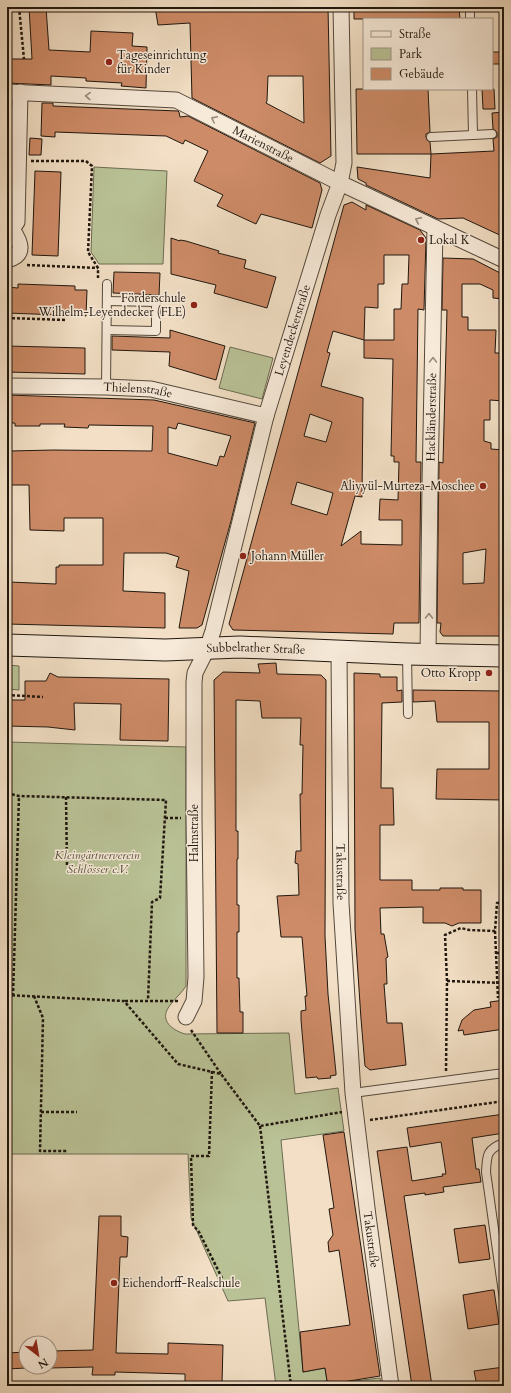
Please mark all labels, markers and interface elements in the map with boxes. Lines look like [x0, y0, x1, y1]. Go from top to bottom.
legend [363, 18, 493, 90]
text: Straße [399, 26, 431, 42]
text: Park [399, 46, 423, 62]
place label: Tageseinrichtung für Kinder [117, 47, 207, 77]
marker: Tageseinrichtung für Kinder [104, 57, 114, 67]
text: Gebäude [399, 66, 444, 82]
one-way arrow [85, 91, 91, 100]
one-way arrow [210, 116, 218, 124]
street label: Marienstraße [230, 122, 297, 166]
one-way arrow [415, 217, 422, 225]
place label: Lokal K [429, 232, 470, 248]
marker: Lokal K [416, 235, 426, 245]
street label: Leyendeckerstraße [271, 283, 314, 378]
place label: Förderschule Wilhelm-Leyendecker (FLE) [38, 290, 186, 320]
marker: Förderschule Wilhelm-Leyendecker (FLE) [189, 300, 199, 310]
one-way arrow [428, 357, 437, 363]
street label: Hackländerstraße [422, 373, 440, 461]
street label: Thielenstraße [103, 379, 174, 402]
place label: Aliyyül-Murteza-Moschee [340, 478, 475, 494]
marker: Aliyyül-Murteza-Moschee [478, 481, 488, 491]
place label: Johann Müller [249, 548, 325, 564]
marker: Johann Müller [238, 551, 248, 561]
one-way arrow [425, 613, 433, 619]
street label: Subbelrather Straße [206, 639, 306, 658]
place label: Otto Kropp [421, 665, 481, 681]
marker: Otto Kropp [484, 668, 494, 678]
street label: Halmstraße [186, 804, 202, 862]
street label: Takustraße [333, 843, 349, 901]
park label: Kleingärtnerverein Schlösser e.V. [54, 847, 140, 877]
street label: Takustraße [359, 1210, 383, 1269]
place label: Eichendorff-Realschule [122, 1275, 240, 1291]
marker: Eichendorff-Realschule [109, 1278, 119, 1288]
north arrow [18, 1335, 58, 1375]
text: N [35, 1354, 51, 1372]

